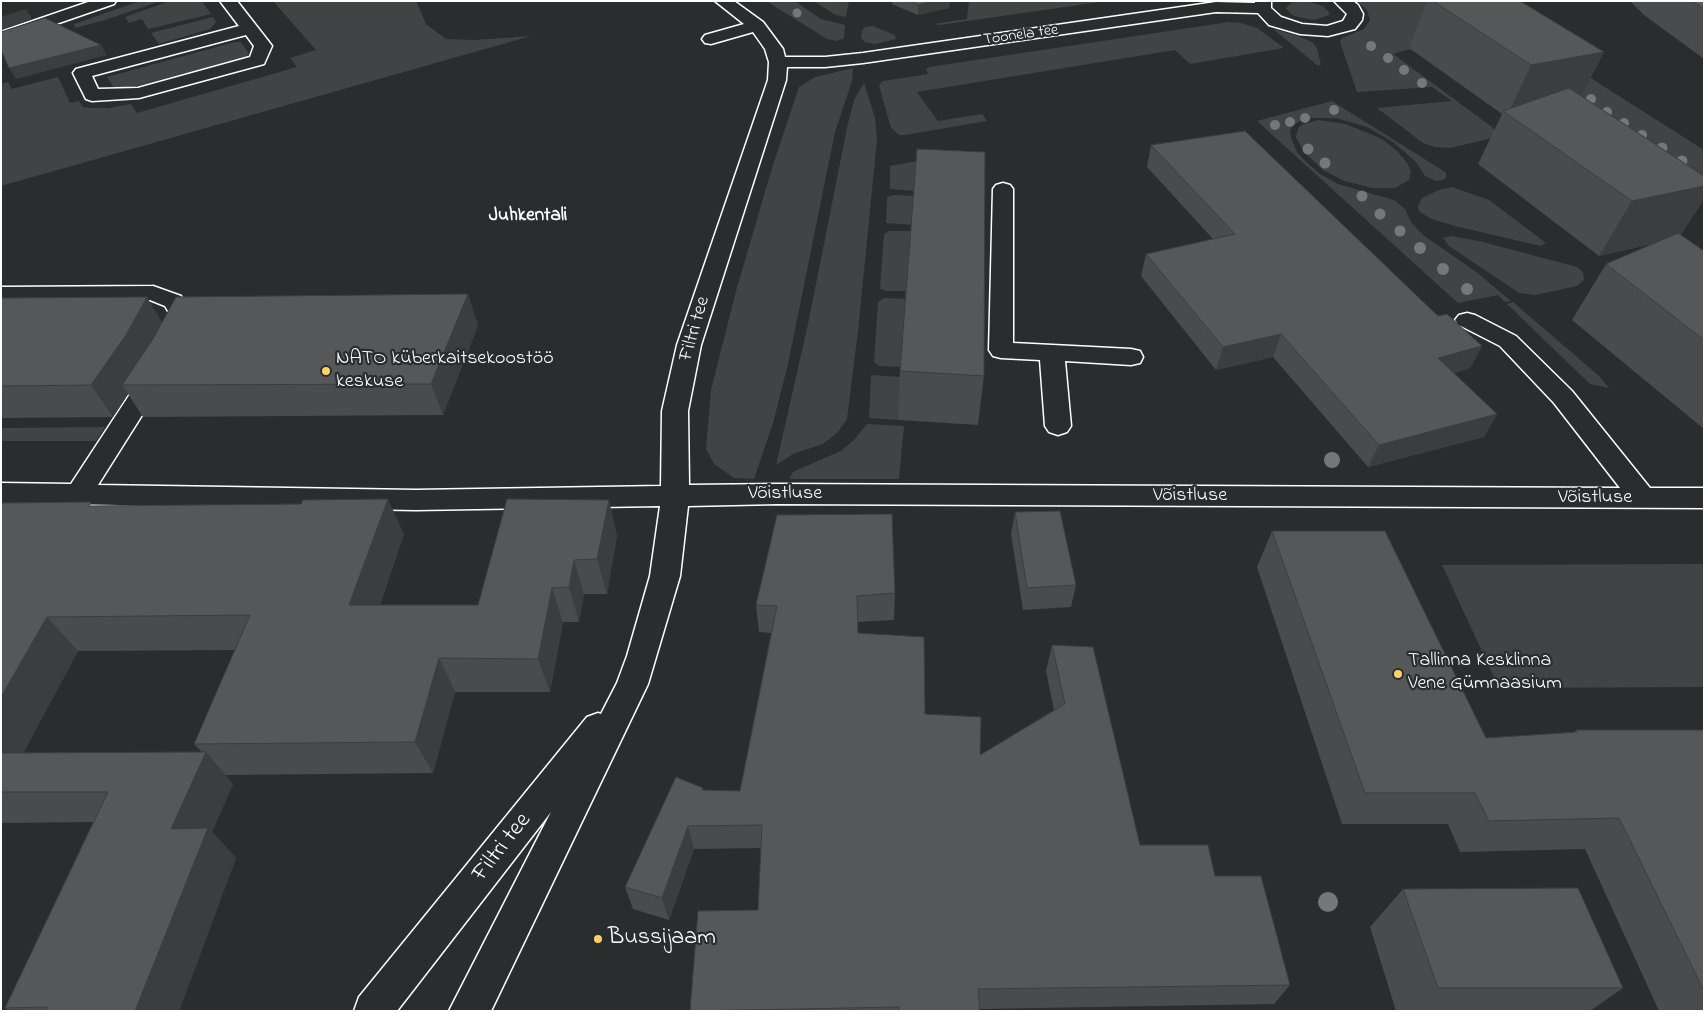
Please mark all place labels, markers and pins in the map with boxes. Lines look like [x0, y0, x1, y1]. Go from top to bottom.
place label: NATO küberkaitsekoostöö keskuse [336, 348, 554, 395]
marker: NATO küberkaitsekoostöö keskuse [320, 365, 332, 377]
place label: Tallinna Kesklinna Vene Gümnaasium [1408, 650, 1562, 697]
marker: Tallinna Kesklinna Vene Gümnaasium [1392, 668, 1404, 680]
place label: Bussijaam [608, 925, 716, 953]
marker: Bussijaam [592, 933, 604, 945]

